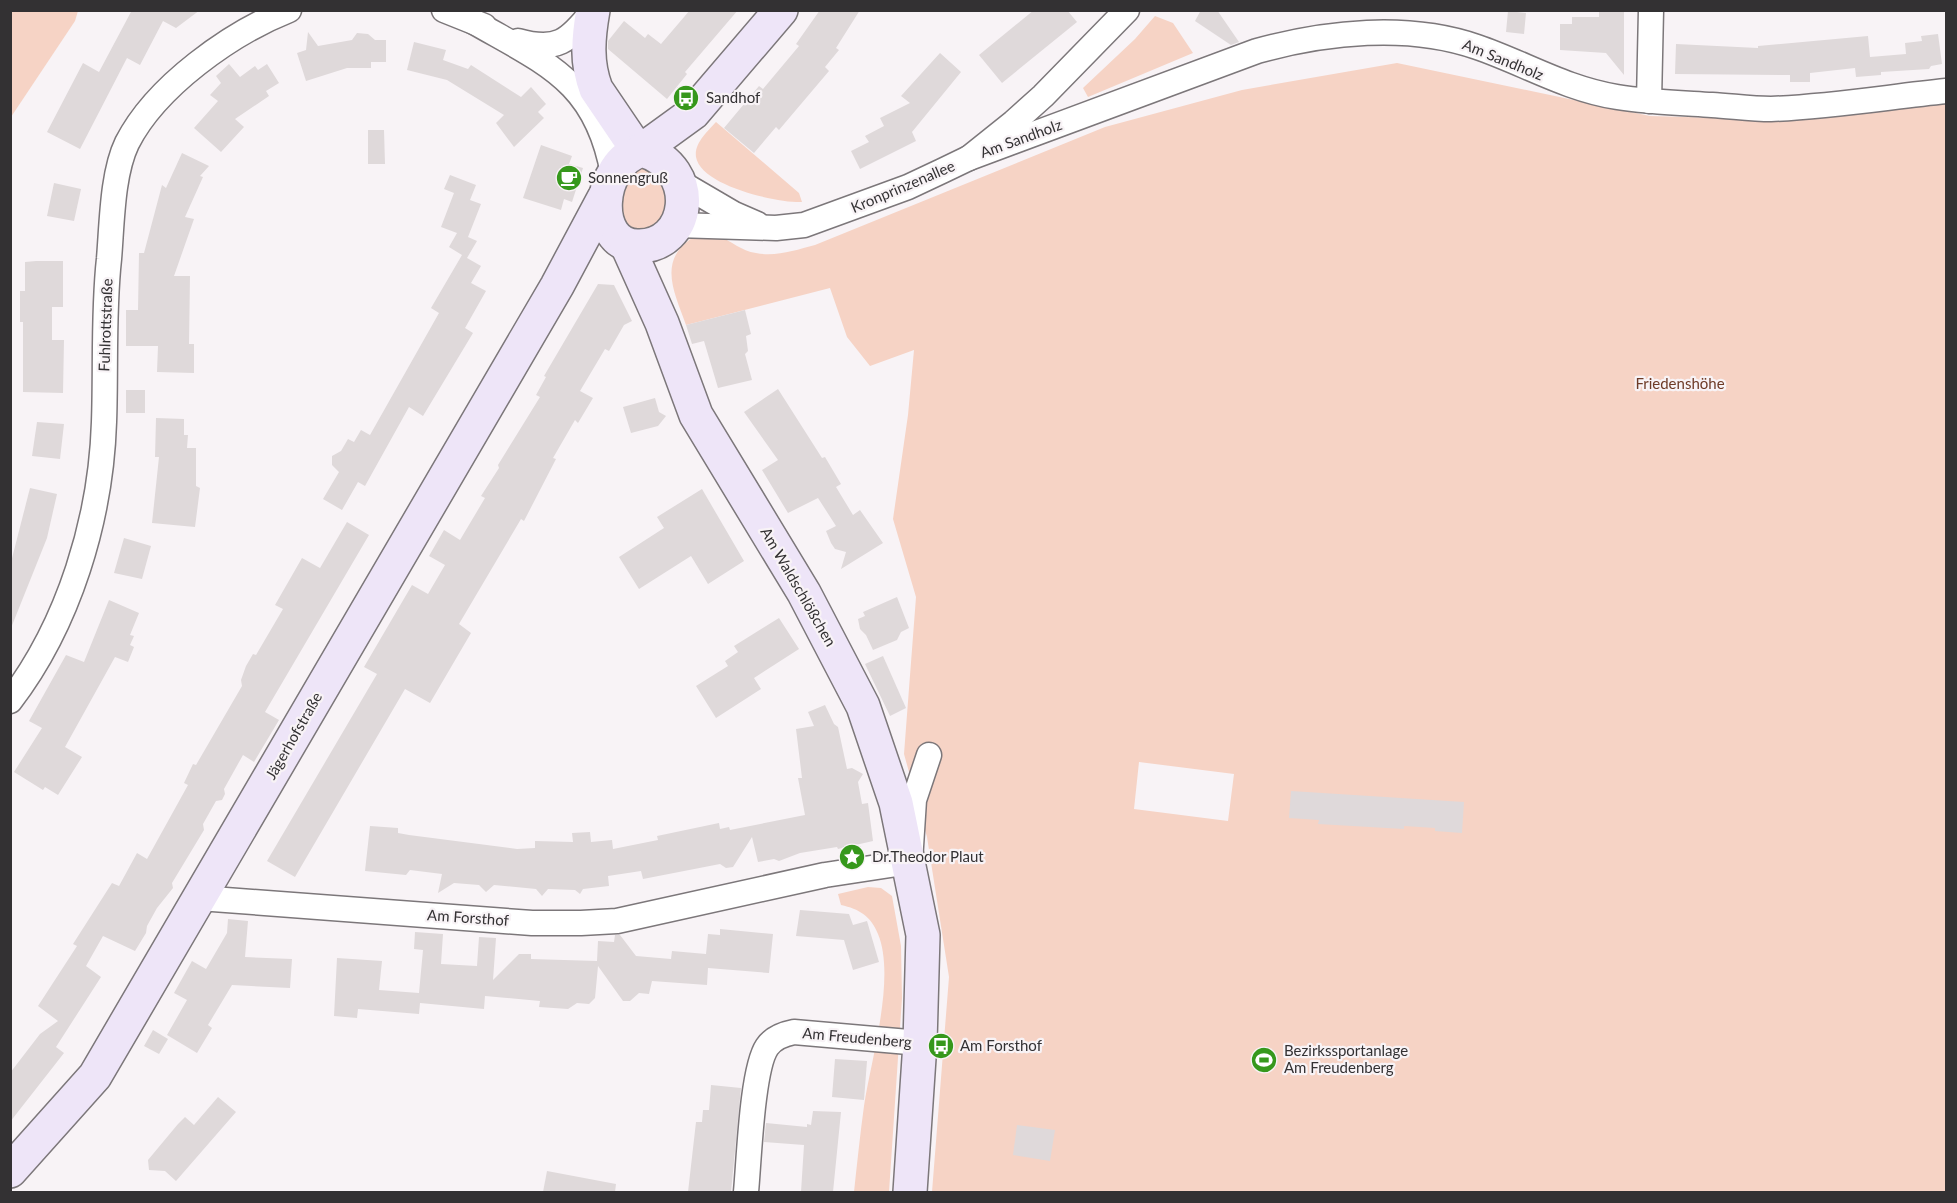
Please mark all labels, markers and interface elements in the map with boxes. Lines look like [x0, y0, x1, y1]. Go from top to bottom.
street label: Am Sandholz [1460, 35, 1547, 84]
bus stop icon: Sandhof [671, 83, 701, 113]
place label: Sandhof [706, 88, 761, 106]
street label: Am Sandholz [977, 115, 1064, 161]
street label: Kronprinzenallee [848, 156, 957, 216]
cafe icon: Sonnengruß [554, 163, 584, 193]
place label: Sonnengruß [588, 168, 668, 186]
street label: Fuhlrottstraße [94, 278, 116, 372]
park label: Friedenshöhe [1635, 374, 1725, 392]
street label: Am Waldschlößchen [757, 524, 840, 649]
street label: Jägerhofstraße [261, 689, 325, 782]
place icon: Dr.Theodor Plaut [837, 842, 867, 872]
place label: Dr.Theodor Plaut [872, 847, 984, 865]
street label: Am Forsthof [427, 905, 510, 929]
street label: Am Freudenberg [802, 1023, 913, 1051]
bus stop icon: Am Forsthof [926, 1031, 956, 1061]
place label: Am Forsthof [960, 1036, 1043, 1054]
place label: Bezirkssportanlage Am Freudenberg [1284, 1041, 1408, 1076]
sports icon: Bezirkssportanlage Am Freudenberg [1249, 1045, 1279, 1075]

